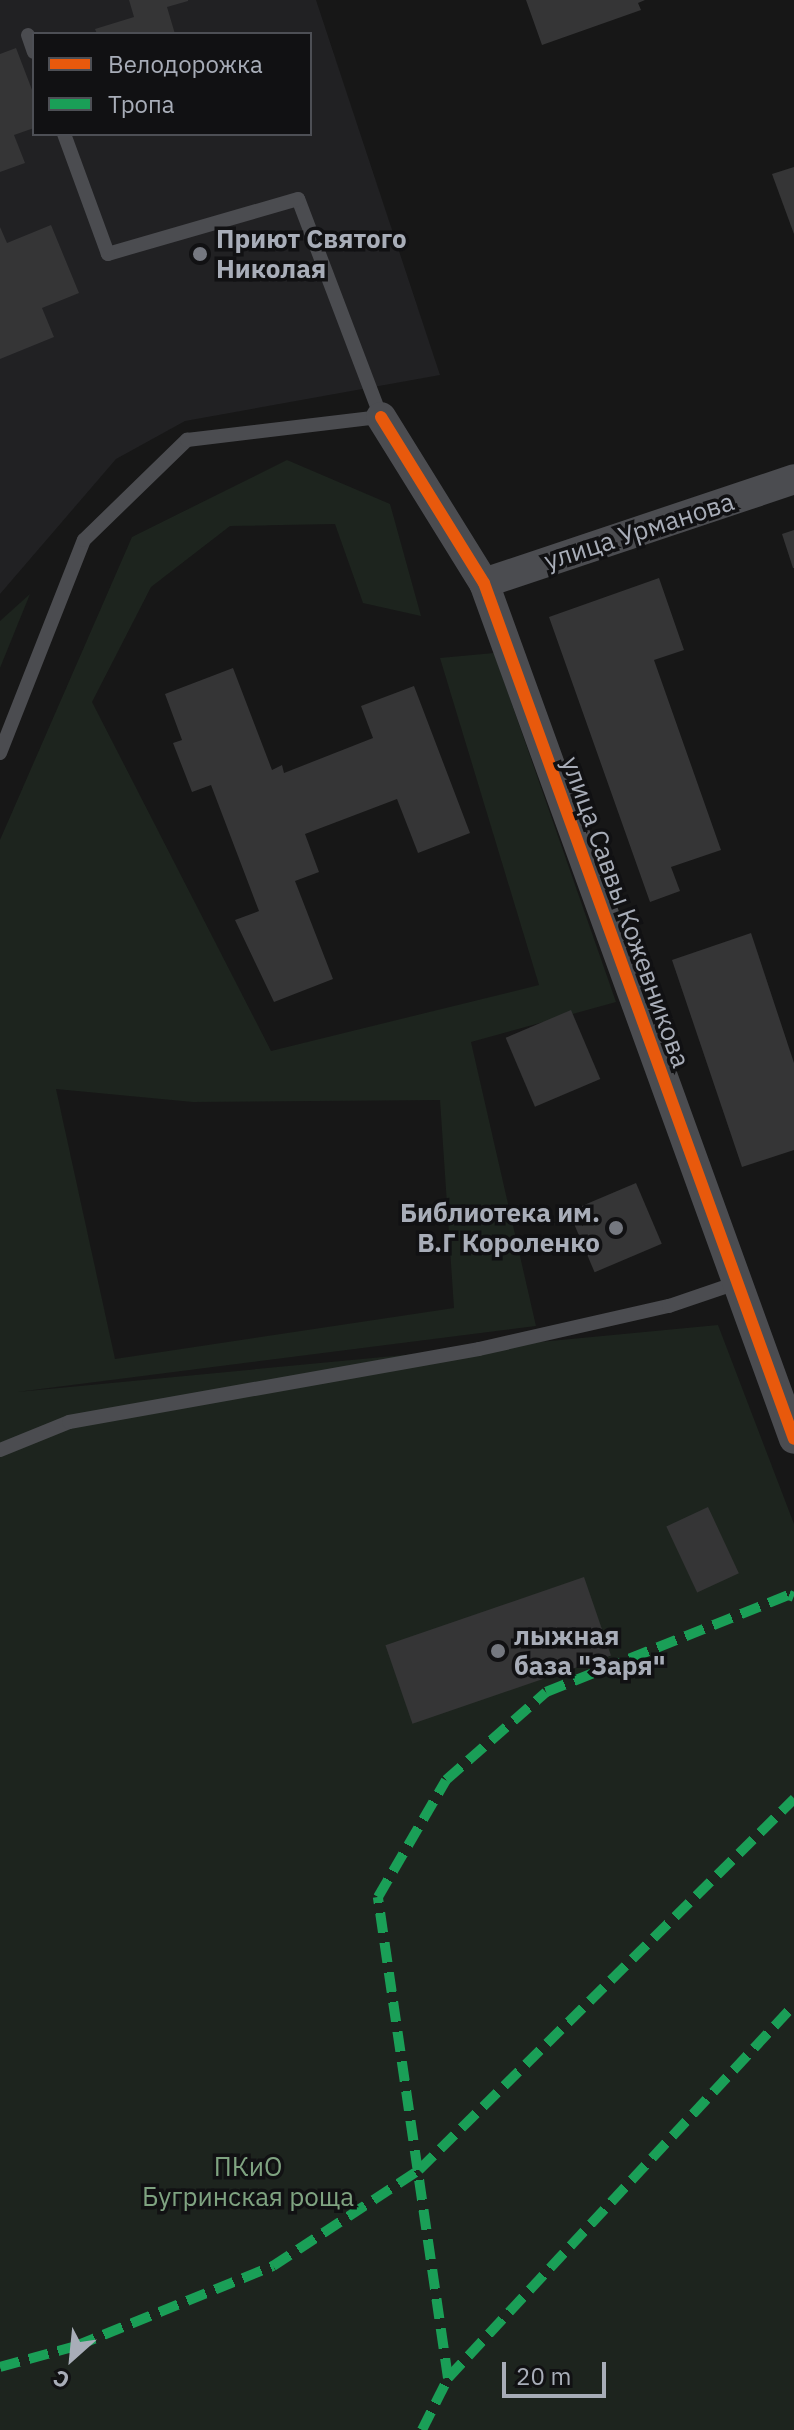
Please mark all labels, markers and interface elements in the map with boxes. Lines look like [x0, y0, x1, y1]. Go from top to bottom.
legend [32, 32, 312, 136]
text: Велодорожка [108, 48, 263, 80]
text: Тропа [108, 88, 175, 120]
place label: Приют Святого Николая [216, 223, 407, 284]
marker: Приют Святого Николая [191, 245, 209, 263]
street label: улица Урманова [540, 486, 738, 576]
street label: улица Саввы Кожевникова [555, 752, 697, 1072]
place label: Библиотека им. В.Г Короленко [400, 1197, 600, 1258]
marker: Библиотека им. В.Г Короленко [607, 1219, 625, 1237]
place label: лыжная база "Заря" [514, 1620, 666, 1682]
marker: лыжная база "Заря" [489, 1642, 507, 1660]
park label: ПКиО Бугринская роща [142, 2151, 354, 2212]
north arrow [32, 2318, 112, 2398]
scale bar [506, 2346, 610, 2396]
text: 20 m [516, 2360, 571, 2392]
text: С [48, 2364, 74, 2396]

